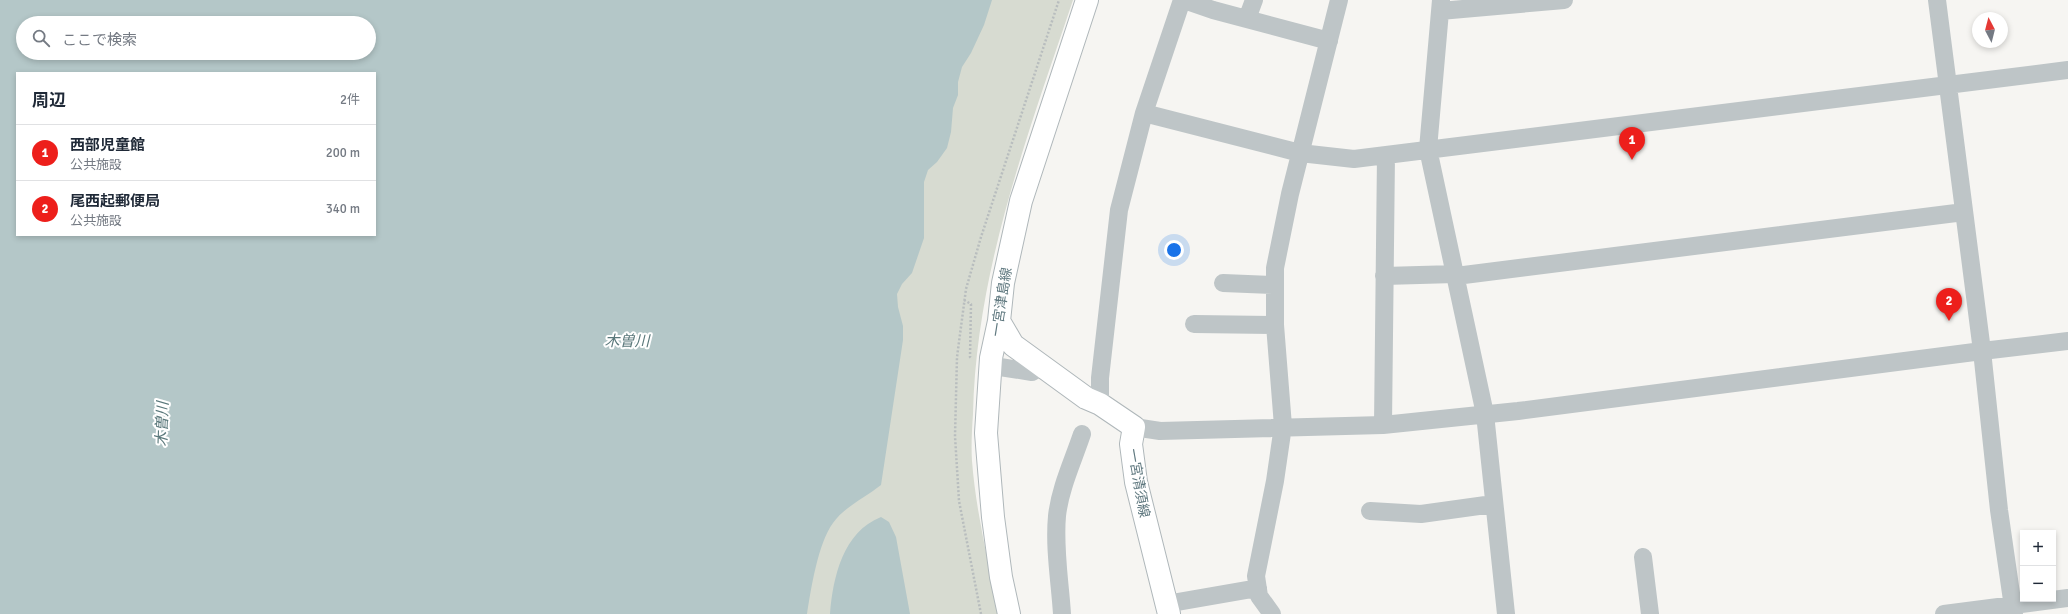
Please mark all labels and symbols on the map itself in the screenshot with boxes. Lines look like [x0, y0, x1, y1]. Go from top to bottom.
north arrow [1972, 12, 2008, 48]
pin: 1 [1619, 127, 1645, 160]
your location [1164, 240, 1184, 260]
street label: 一宮津島線 [988, 266, 1015, 338]
pin: 2 [1936, 288, 1962, 321]
water label: 木曽川 [604, 332, 651, 350]
water label: 木曽川 [152, 399, 172, 447]
street label: 一宮清須線 [1124, 447, 1153, 519]

